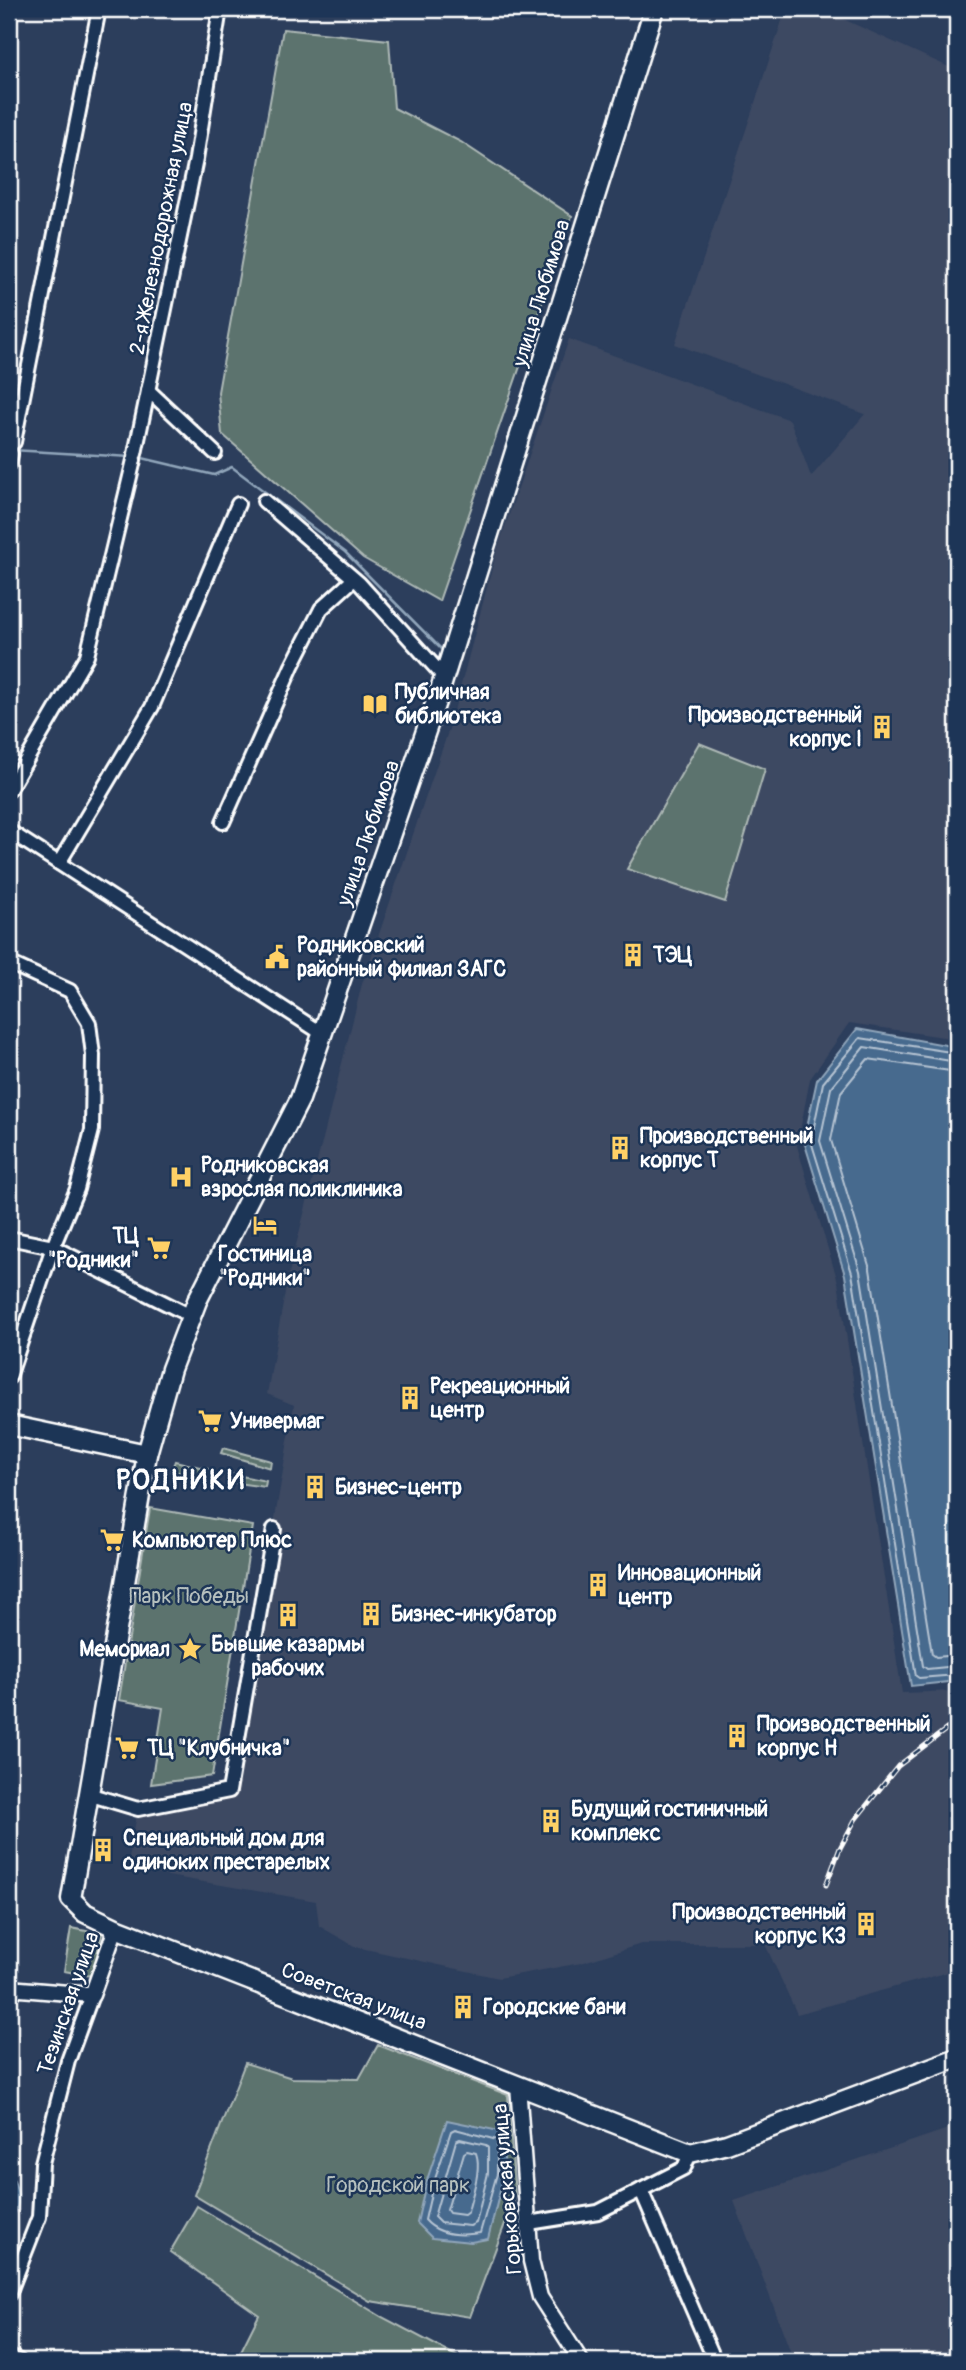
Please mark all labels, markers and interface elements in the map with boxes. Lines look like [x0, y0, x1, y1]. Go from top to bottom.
street label: 2-я Железнодорожная улица [124, 99, 199, 357]
street label: улица Любимова [506, 216, 577, 371]
place label: Публичная библиотека [395, 679, 502, 730]
library icon: Публичная библиотека [361, 690, 389, 718]
place label: Производственный корпус I [689, 702, 862, 753]
building icon: Производственный корпус I [868, 713, 896, 741]
street label: улица Любимова [331, 757, 406, 911]
place label: Родниковский районный филиал ЗАГС [297, 932, 506, 983]
building icon: ТЭЦ [619, 941, 647, 969]
place label: ТЭЦ [652, 942, 692, 969]
public building icon: Родниковский районный филиал ЗАГС [263, 943, 291, 971]
place label: Производственный корпус T [640, 1123, 813, 1174]
building icon: Производственный корпус T [606, 1134, 634, 1162]
place label: Родниковская взрослая поликлиника [201, 1152, 403, 1203]
hospital icon: Родниковская взрослая поликлиника [167, 1163, 195, 1191]
hotel icon: Гостиница "Родники" [251, 1211, 279, 1239]
place label: ТЦ "Родники" [48, 1223, 139, 1274]
supermarket icon: ТЦ "Родники" [145, 1234, 173, 1262]
place label: Гостиница "Родники" [218, 1241, 312, 1292]
place label: Рекреационный центр [430, 1373, 570, 1424]
building icon: Рекреационный центр [396, 1384, 424, 1412]
supermarket icon: Универмаг [196, 1407, 224, 1435]
place label: Универмаг [230, 1408, 325, 1435]
district label: РОДНИКИ [116, 1463, 246, 1498]
building icon: Бизнес-центр [301, 1473, 329, 1501]
place label: Бизнес-центр [335, 1474, 462, 1501]
supermarket icon: Компьютер Плюс [98, 1526, 126, 1554]
place label: Компьютер Плюс [132, 1527, 292, 1554]
place label: Инновационный центр [618, 1560, 761, 1611]
building icon: Инновационный центр [584, 1571, 612, 1599]
park label: Парк Победы [129, 1583, 249, 1610]
building icon: Бизнес-инкубатор [357, 1600, 385, 1628]
building icon: Бывшие казармы рабочих [274, 1601, 302, 1629]
place label: Бизнес-инкубатор [391, 1601, 557, 1628]
place label: Бывшие казармы рабочих [211, 1631, 365, 1682]
place icon: Мемориал [176, 1635, 204, 1663]
place label: Мемориал [79, 1636, 170, 1663]
place label: Производственный корпус H [757, 1711, 930, 1762]
building icon: Производственный корпус H [723, 1722, 751, 1750]
supermarket icon: ТЦ "Клубничка" [113, 1734, 141, 1762]
place label: ТЦ "Клубничка" [146, 1735, 290, 1762]
place label: Будущий гостиничный комплекс [571, 1796, 768, 1847]
building icon: Будущий гостиничный комплекс [537, 1807, 565, 1835]
place label: Специальный дом для одиноких престарелых [122, 1825, 330, 1876]
building icon: Специальный дом для одиноких престарелых [89, 1836, 117, 1864]
place label: Производственный корпус K3 [673, 1899, 846, 1950]
building icon: Производственный корпус K3 [852, 1910, 880, 1938]
street label: Тезинская улица [31, 1928, 106, 2078]
street label: Советская улица [277, 1956, 430, 2037]
building icon: Городские бани [449, 1993, 477, 2021]
place label: Городские бани [483, 1994, 626, 2021]
street label: Горьковская улица [487, 2102, 528, 2275]
park label: Городской парк [326, 2172, 470, 2199]

